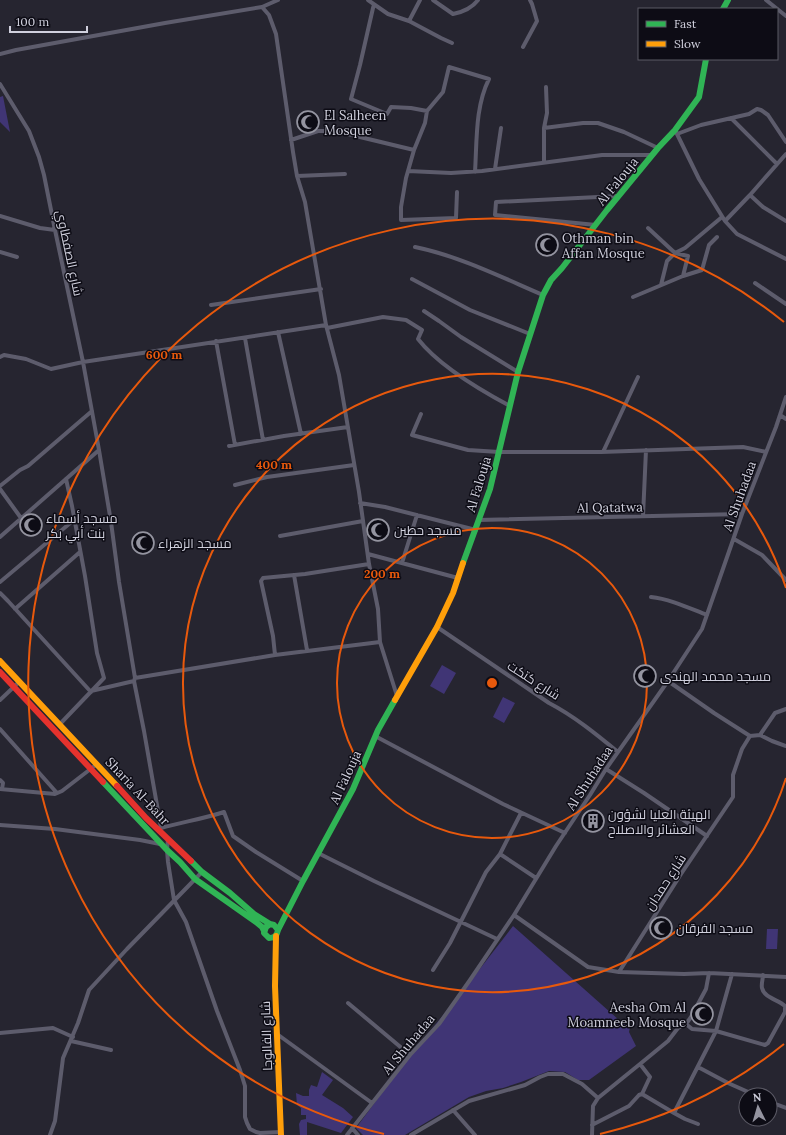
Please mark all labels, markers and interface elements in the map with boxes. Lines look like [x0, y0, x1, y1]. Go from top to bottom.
scale bar [10, 8, 87, 34]
legend [638, 8, 778, 60]
text: 100 m [16, 14, 49, 29]
text: Fast [674, 16, 697, 31]
text: Slow [674, 36, 701, 51]
place label: El Salheen Mosque [324, 107, 386, 139]
mosque icon: El Salheen Mosque [295, 109, 321, 135]
street label: Al Falouja [592, 153, 642, 210]
street label: شارع الصفطاوي [50, 209, 87, 298]
place label: Othman bin Affan Mosque [561, 230, 645, 262]
mosque icon: Othman bin Affan Mosque [534, 232, 560, 258]
text: 600 m [146, 347, 182, 362]
street label: Al Falouja [462, 454, 495, 515]
text: 400 m [256, 457, 292, 472]
street label: Al Shuhadaa [719, 458, 760, 535]
street label: Al Qatatwa [576, 498, 643, 517]
place label: مسجد أسماء بنت أبي بكر [45, 510, 118, 544]
mosque icon: مسجد أسماء بنت أبي بكر [18, 512, 44, 538]
mosque icon: مسجد حطين [365, 517, 391, 543]
place label: مسجد حطين [394, 522, 462, 539]
mosque icon: مسجد الزهراء [130, 530, 156, 556]
place label: مسجد الزهراء [158, 535, 232, 552]
text: 200 m [364, 566, 400, 581]
street label: شارع كتكت [504, 657, 563, 704]
mosque icon: مسجد محمد الهندى [632, 663, 658, 689]
place label: مسجد محمد الهندى [660, 668, 771, 685]
centre of rings [485, 676, 499, 690]
street label: Al Shuhadaa [562, 742, 617, 815]
street label: Al Falouja [325, 747, 365, 808]
street label: Sharia Al-Bahr [102, 754, 174, 829]
place label: الهيئة العليا لشؤون العشائر والاصلاح [608, 806, 711, 838]
building icon: الهيئة العليا لشؤون العشائر والاصلاح [580, 808, 606, 834]
street label: شارع حمدان [641, 851, 690, 914]
mosque icon: مسجد الفرقان [648, 915, 674, 941]
place label: مسجد الفرقان [676, 920, 753, 937]
place label: Aesha Om Al Moamneeb Mosque [568, 999, 686, 1031]
street label: شارع الفالوجا [257, 1001, 276, 1071]
mosque icon: Aesha Om Al Moamneeb Mosque [689, 1001, 715, 1027]
street label: Al Shuhadaa [378, 1010, 439, 1079]
north arrow [738, 1087, 778, 1127]
text: N [752, 1090, 762, 1104]

